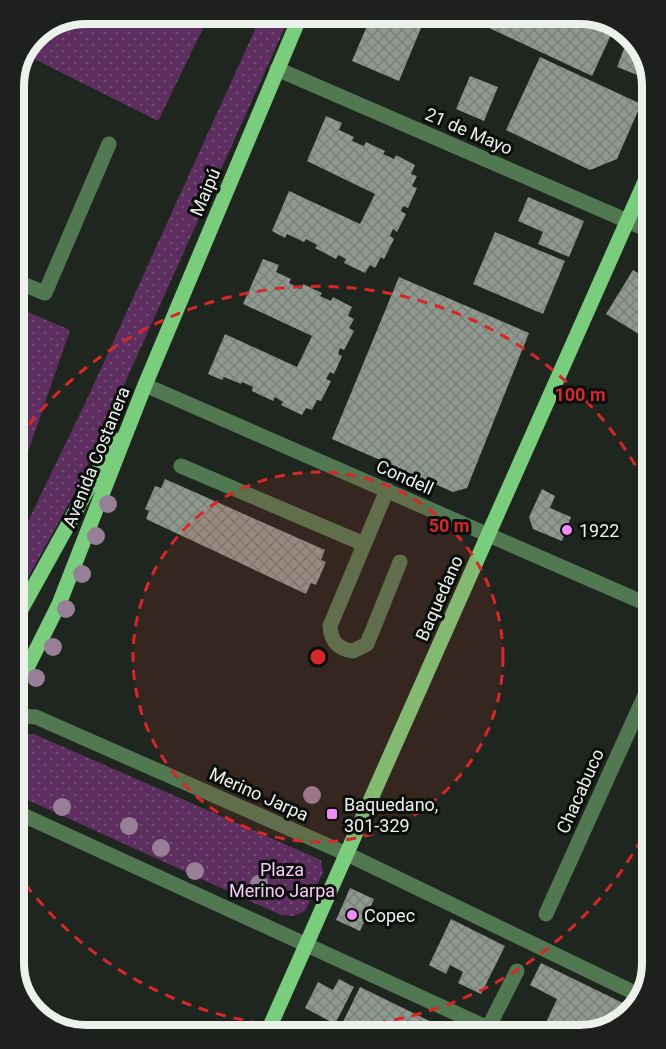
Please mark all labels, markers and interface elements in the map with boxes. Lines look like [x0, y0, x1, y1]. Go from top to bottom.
street label: 21 de Mayo [422, 103, 516, 159]
street label: Maipú [186, 165, 224, 219]
street label: Avenida Costanera [58, 383, 134, 531]
text: 100 m [554, 384, 606, 405]
street label: Condell [373, 455, 437, 499]
text: 50 m [429, 515, 469, 536]
place label: 1922 [579, 520, 619, 541]
marker: 1922 [560, 523, 574, 537]
street label: Baquedano [411, 552, 467, 644]
centre of rings [308, 647, 328, 667]
street label: Chacabuco [552, 745, 608, 837]
street label: Merino Jarpa [206, 763, 312, 825]
place label: Baquedano, 301-329 [344, 794, 438, 836]
marker: Baquedano, 301-329 [325, 807, 339, 821]
park label: Plaza Merino Jarpa [229, 859, 335, 901]
place label: Copec [364, 905, 415, 926]
marker: Copec [345, 908, 359, 922]

